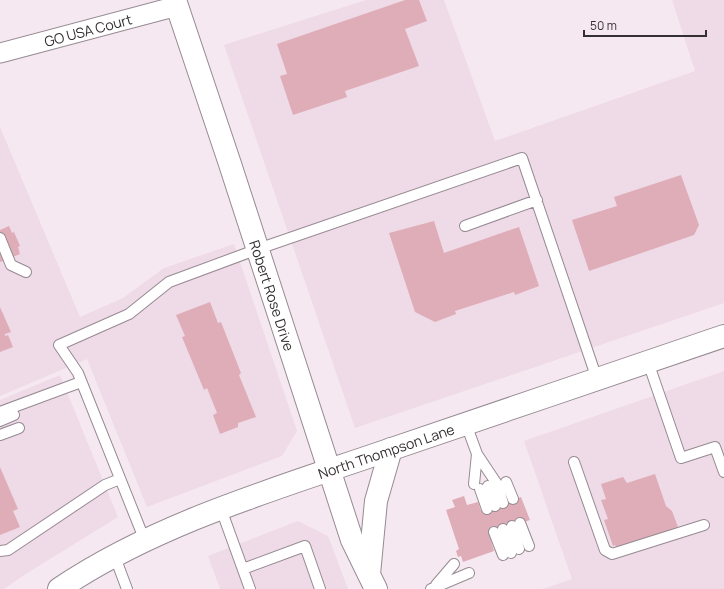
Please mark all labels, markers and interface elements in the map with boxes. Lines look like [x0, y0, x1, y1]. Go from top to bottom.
street label: GO USA Court [42, 9, 134, 50]
scale bar [584, 12, 706, 38]
text: 50 m [590, 17, 617, 34]
street label: Robert Rose Drive [246, 238, 299, 353]
street label: North Thompson Lane [315, 419, 457, 483]

